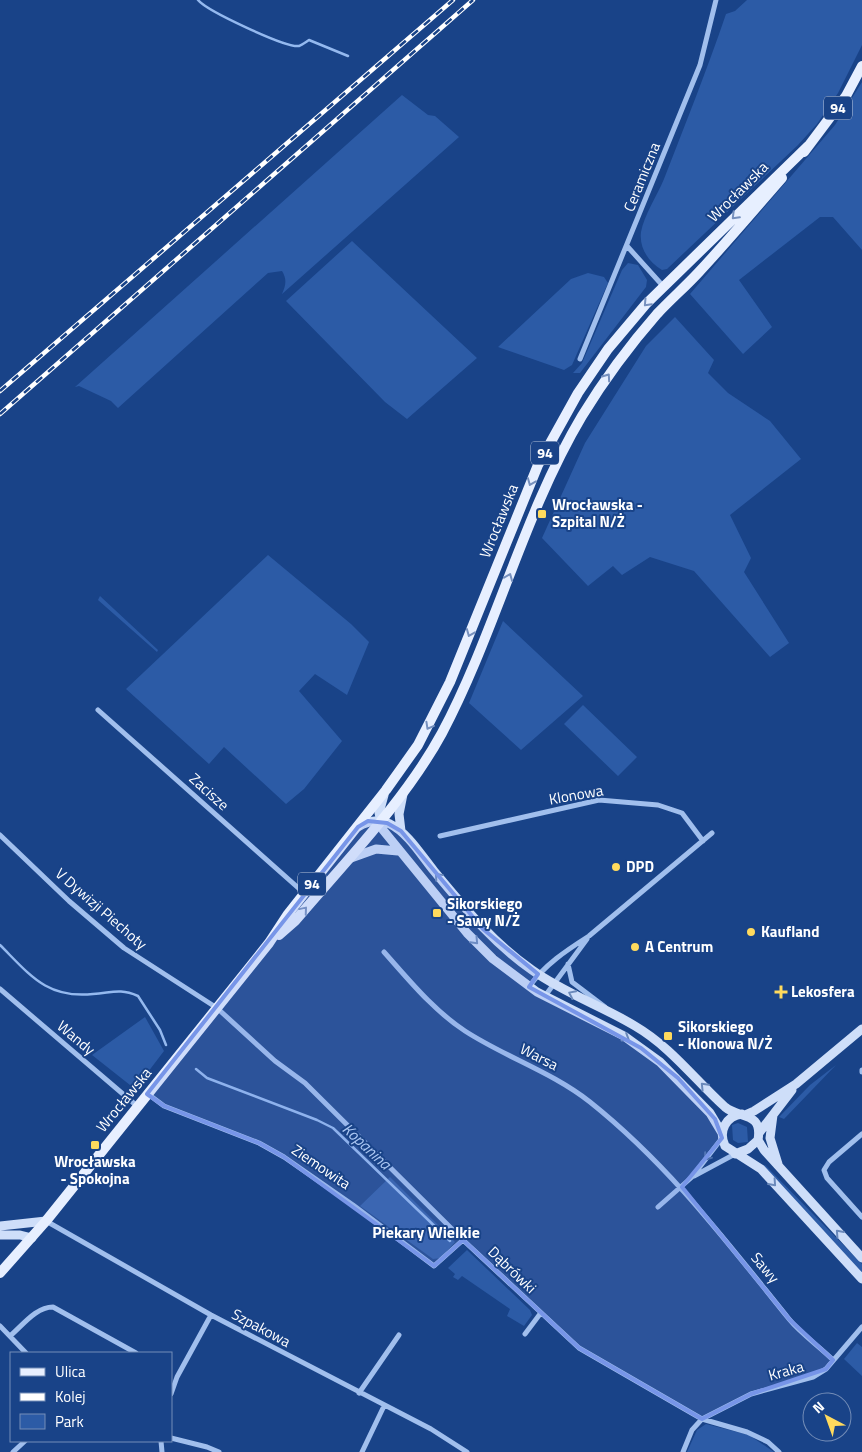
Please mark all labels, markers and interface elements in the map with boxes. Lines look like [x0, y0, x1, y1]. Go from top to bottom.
road number: 94 [824, 96, 852, 120]
street label: Ceramiczna [617, 138, 666, 215]
street label: Wrocławska [702, 156, 774, 227]
one-way arrow [731, 210, 740, 219]
one-way arrow [644, 297, 653, 306]
one-way arrow [601, 374, 610, 383]
road number: 94 [531, 442, 559, 464]
one-way arrow [527, 478, 537, 486]
street label: Wrocławska [473, 480, 524, 561]
place label: Wrocławska - Szpital N/Ż [552, 493, 643, 533]
marker: Wrocławska - Szpital N/Ż [536, 508, 548, 520]
one-way arrow [502, 573, 513, 582]
one-way arrow [466, 628, 476, 637]
one-way arrow [425, 721, 435, 730]
street label: Zacisze [184, 767, 234, 816]
street label: Klonowa [547, 778, 605, 811]
place label: DPD [626, 855, 654, 878]
marker: DPD [610, 861, 622, 873]
street label: V Dywizji Piechoty [50, 862, 152, 955]
road number: 94 [298, 872, 326, 896]
one-way arrow [436, 873, 444, 882]
place label: Sikorskiego - Sawy N/Ż [447, 892, 523, 932]
one-way arrow [298, 906, 307, 915]
marker: Sikorskiego - Sawy N/Ż [431, 907, 443, 919]
place label: Kaufland [761, 920, 819, 943]
marker: Kaufland [745, 926, 757, 938]
place label: A Centrum [645, 935, 713, 958]
one-way arrow [469, 936, 478, 945]
marker: A Centrum [629, 941, 641, 953]
place label: Lekosfera [791, 980, 855, 1003]
marker: Lekosfera [775, 986, 787, 998]
one-way arrow [568, 990, 577, 1000]
street label: Wandy [52, 1015, 101, 1061]
place label: Sikorskiego - Klonowa N/Ż [678, 1015, 773, 1055]
marker: Sikorskiego - Klonowa N/Ż [662, 1030, 674, 1042]
one-way arrow [620, 1031, 629, 1041]
street label: Warsa [516, 1037, 563, 1076]
street label: Wrocławska [90, 1062, 157, 1137]
one-way arrow [701, 1083, 710, 1092]
water label: Kopanina [337, 1117, 398, 1176]
street label: Ziemowita [287, 1138, 356, 1195]
marker: Wrocławska - Spokojna [89, 1139, 101, 1151]
place label: Wrocławska - Spokojna [54, 1150, 136, 1190]
one-way arrow [704, 1151, 712, 1160]
one-way arrow [768, 1177, 777, 1186]
district label: Piekary Wielkie [372, 1220, 480, 1244]
one-way arrow [836, 1230, 845, 1239]
street label: Dąbrówki [483, 1241, 542, 1299]
street label: Sawy [746, 1247, 785, 1288]
street label: Szpakowa [228, 1302, 295, 1353]
legend [10, 1352, 172, 1442]
street label: Kraka [765, 1354, 807, 1387]
text: Ulica [55, 1360, 86, 1383]
text: Kolej [55, 1385, 86, 1408]
north arrow [802, 1392, 852, 1442]
text: N [808, 1396, 829, 1418]
text: Park [55, 1410, 84, 1433]

